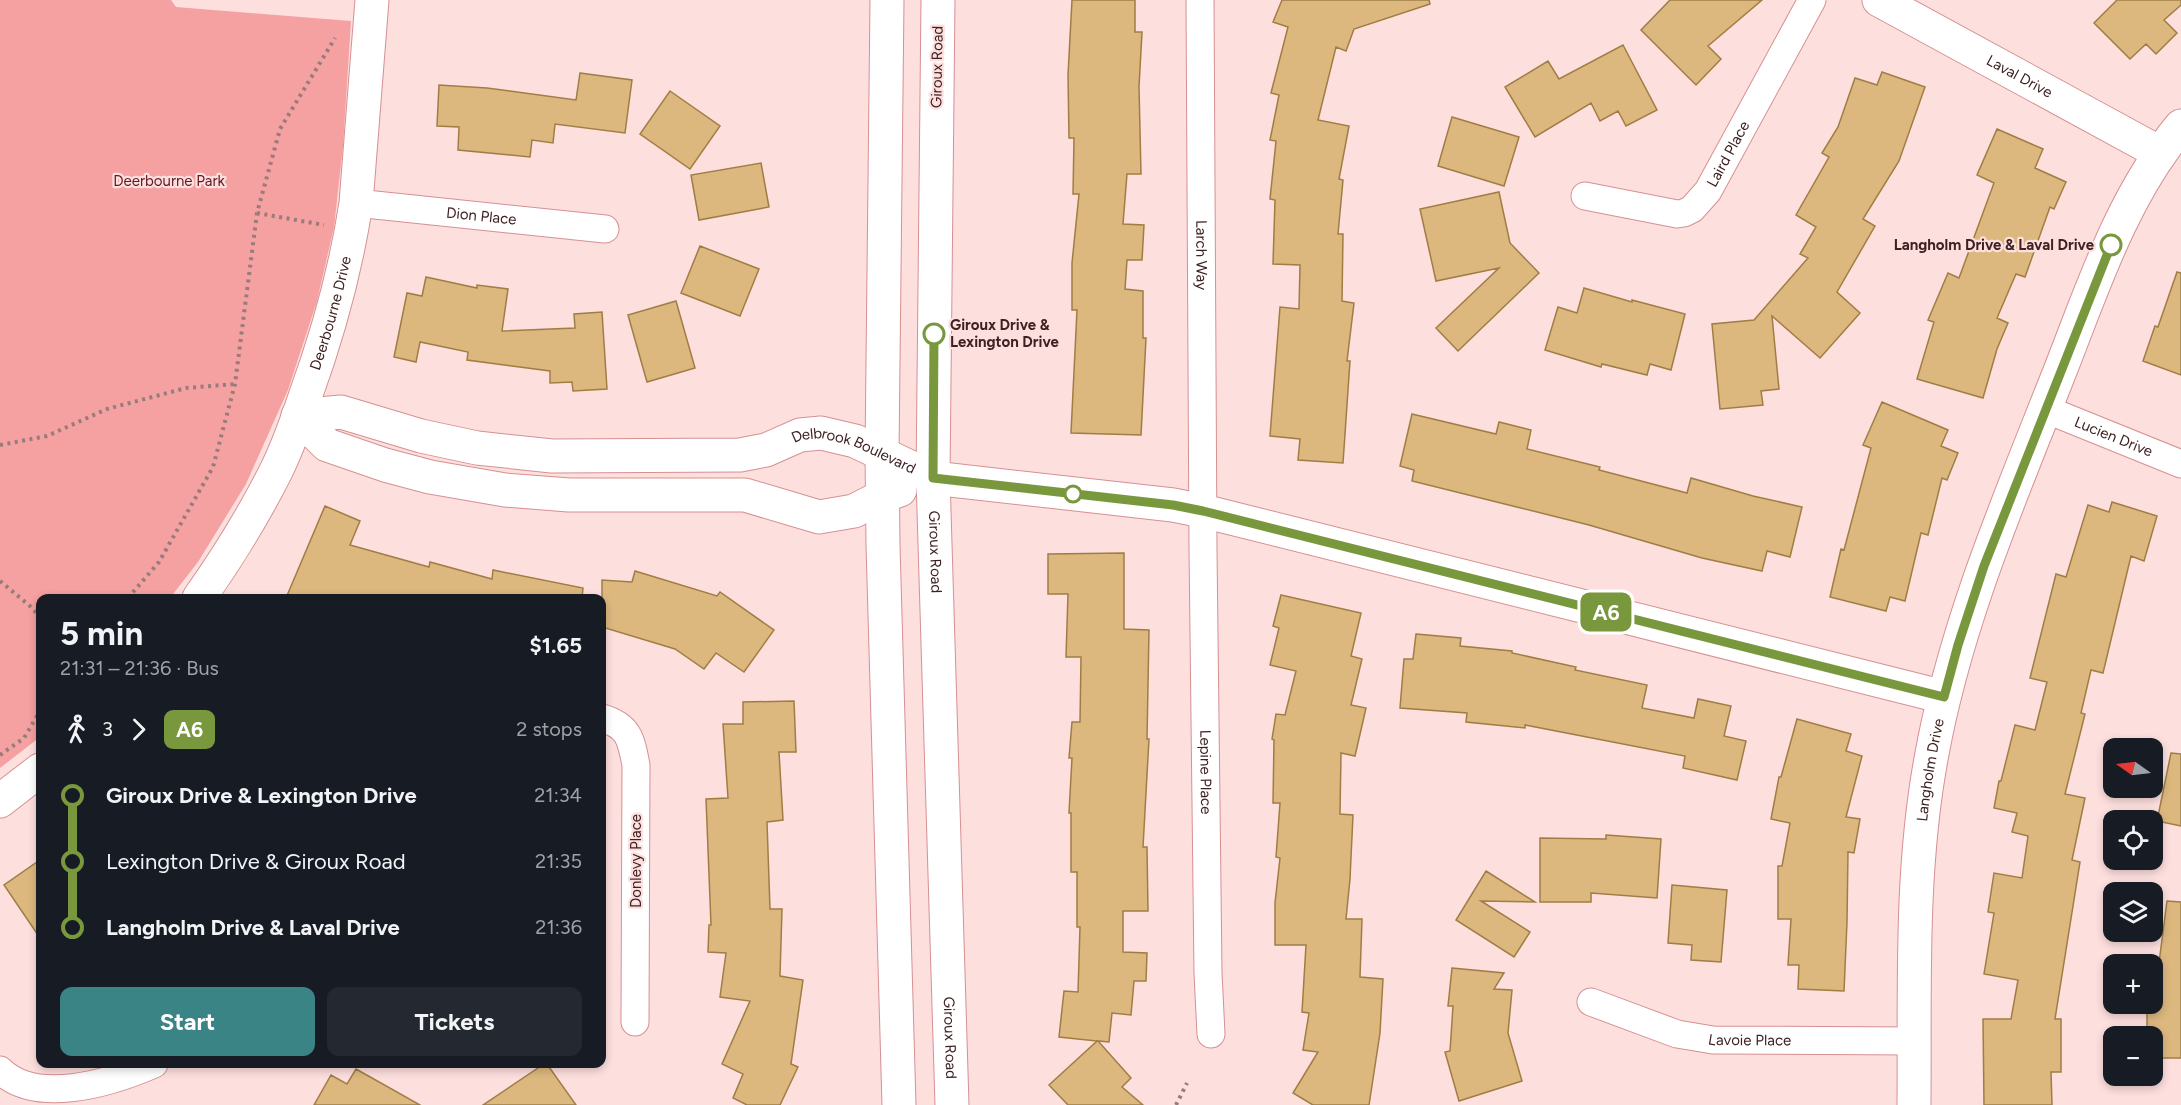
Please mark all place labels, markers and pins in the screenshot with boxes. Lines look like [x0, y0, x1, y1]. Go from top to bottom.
marker: Langholm Drive & Laval Drive [2100, 234, 2122, 256]
place label: Langholm Drive & Laval Drive [1894, 236, 2095, 254]
place label: Giroux Drive & Lexington Drive [950, 316, 1060, 351]
marker: Giroux Drive & Lexington Drive [923, 323, 945, 345]
unlabelled marker [1064, 485, 1082, 503]

